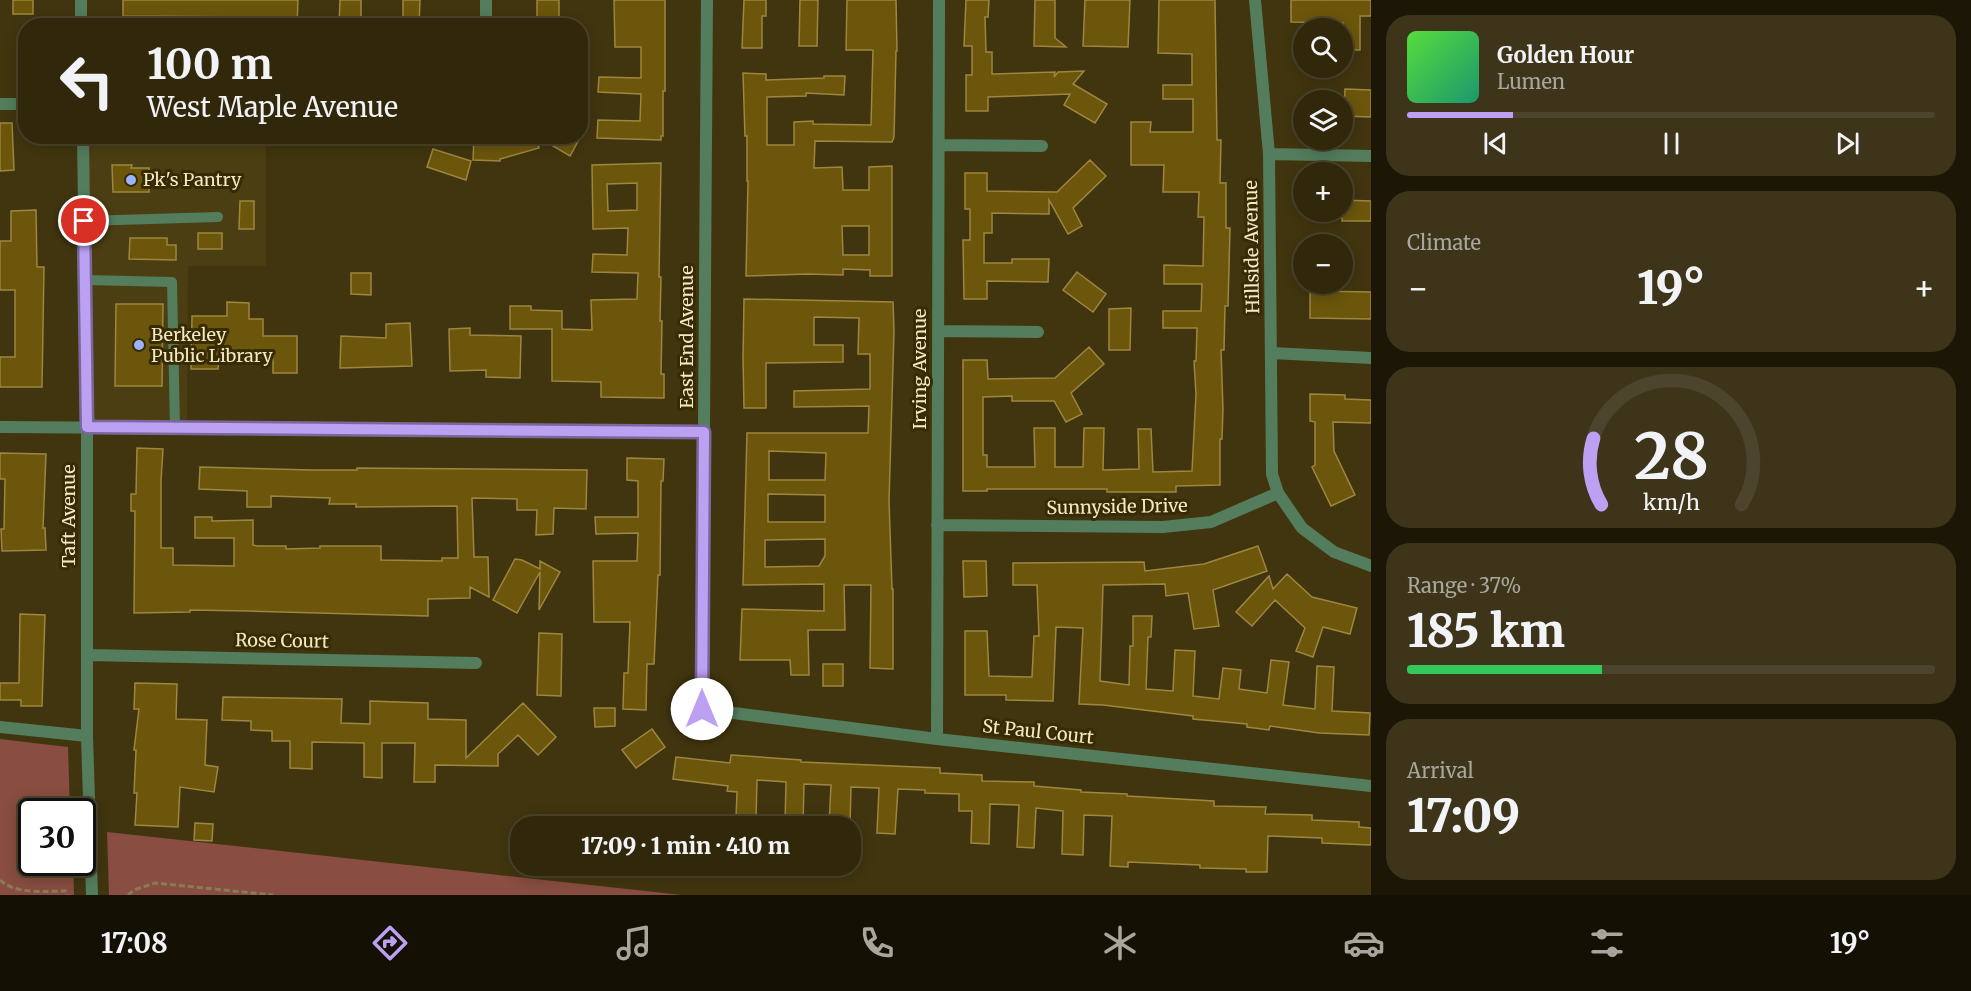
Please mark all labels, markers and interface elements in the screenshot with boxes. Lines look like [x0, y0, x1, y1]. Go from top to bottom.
map controls [1293, 18, 1353, 294]
button: search [1293, 18, 1353, 78]
text: 100 m [147, 38, 273, 90]
text: Golden Hour [1497, 41, 1634, 69]
icon: left [48, 42, 126, 120]
text: Lumen [1497, 69, 1565, 94]
text: West Maple Avenue [147, 90, 398, 124]
button: layers [1293, 90, 1353, 150]
icon: previous [1479, 127, 1512, 160]
icon: pause [1655, 127, 1688, 160]
icon: next [1831, 127, 1864, 160]
button: + [1293, 162, 1353, 222]
place label: Pk's Pantry [143, 168, 242, 191]
marker: Pk's Pantry [124, 173, 138, 187]
street label: Hillside Avenue [1239, 180, 1264, 314]
pin [58, 195, 109, 246]
icon: arrive [67, 204, 100, 237]
text: Climate [1407, 230, 1481, 255]
button: − [1293, 234, 1353, 294]
text: 19° [1637, 260, 1705, 316]
street label: East End Avenue [675, 265, 698, 409]
text: − [1407, 268, 1429, 309]
text: + [1913, 268, 1935, 309]
street label: Irving Avenue [908, 308, 931, 430]
place label: Berkeley Public Library [151, 323, 273, 367]
marker: Berkeley Public Library [132, 338, 146, 352]
text: 28 [1634, 418, 1708, 496]
street label: Taft Avenue [57, 464, 80, 568]
text: km/h [1643, 489, 1699, 516]
street label: Sunnyside Drive [1046, 494, 1188, 519]
text: Range · 37% [1407, 573, 1521, 598]
text: 185 km [1407, 603, 1565, 659]
street label: Rose Court [235, 628, 329, 653]
position arrow [670, 677, 734, 741]
street label: St Paul Court [981, 714, 1095, 749]
text: Arrival [1407, 758, 1474, 783]
text: 17:09 [1407, 788, 1520, 844]
speed limit sign: 30 [18, 798, 96, 876]
text: 17:09 · 1 min · 410 m [581, 832, 790, 860]
icon: directions [369, 922, 411, 964]
icon: music [613, 922, 655, 964]
icon: phone [856, 922, 898, 964]
icon: climate [1099, 922, 1141, 964]
icon: car [1343, 922, 1385, 964]
icon: filters [1586, 922, 1628, 964]
text: 17:08 [101, 926, 168, 960]
text: 19° [1830, 926, 1870, 960]

